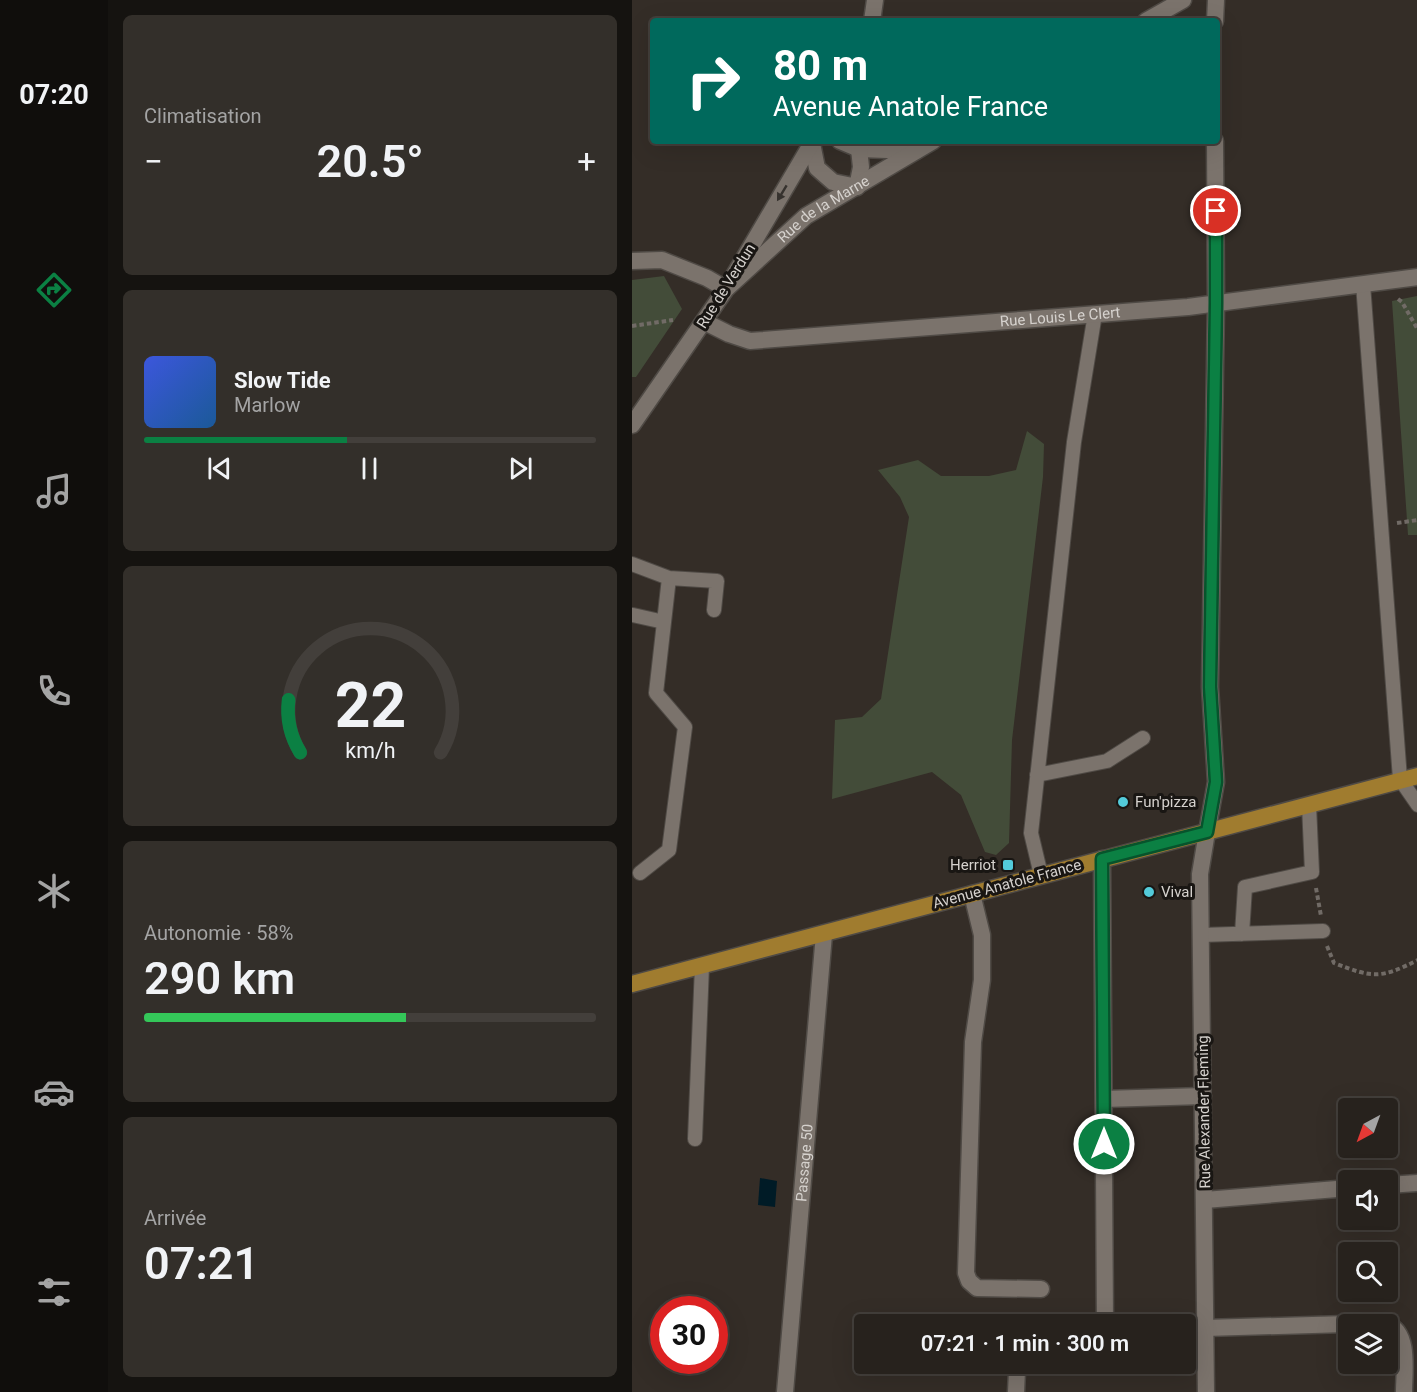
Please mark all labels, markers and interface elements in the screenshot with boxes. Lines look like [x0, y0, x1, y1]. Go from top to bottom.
text: 80 m [773, 41, 868, 90]
icon: right [674, 42, 752, 120]
text: 07:20 [19, 79, 89, 111]
text: Avenue Anatole France [773, 91, 1048, 123]
text: Climatisation [144, 104, 262, 128]
text: 20.5° [316, 135, 424, 188]
text: − [144, 142, 163, 181]
text: + [577, 142, 596, 181]
street label: Rue de la Marne [774, 172, 873, 247]
one-way arrow [777, 185, 788, 201]
pin [1190, 185, 1241, 236]
icon: arrive [1199, 194, 1232, 227]
street label: Rue de Verdun [693, 240, 759, 332]
icon: directions [33, 269, 75, 311]
street label: Rue Louis Le Clert [999, 303, 1121, 331]
text: Slow Tide [234, 368, 331, 393]
text: Marlow [234, 393, 300, 417]
icon: previous [203, 452, 236, 485]
icon: pause [353, 452, 386, 485]
icon: next [504, 452, 537, 485]
icon: music [33, 470, 75, 512]
text: 22 [334, 669, 406, 742]
icon: phone [33, 670, 75, 712]
text: km/h [345, 738, 395, 763]
place label: Fun'pizza [1135, 793, 1197, 811]
marker: Fun'pizza [1116, 795, 1130, 809]
street label: Avenue Anatole France [931, 856, 1083, 912]
place label: Herriot [950, 856, 996, 874]
marker: Herriot [1001, 858, 1015, 872]
icon: climate [33, 870, 75, 912]
place label: Vival [1161, 883, 1193, 901]
marker: Vival [1142, 885, 1156, 899]
text: Autonomie · 58% [144, 921, 293, 945]
text: 290 km [144, 952, 295, 1005]
street label: Rue Alexander Fleming [1194, 1035, 1214, 1189]
icon: car [33, 1071, 75, 1113]
north arrow [1338, 1098, 1398, 1158]
map controls [1338, 1098, 1398, 1374]
position arrow [1072, 1112, 1136, 1176]
street label: Passage 50 [792, 1123, 817, 1203]
button: sound [1338, 1170, 1398, 1230]
text: Arrivée [144, 1206, 206, 1230]
text: 07:21 [144, 1237, 259, 1290]
button: search [1338, 1242, 1398, 1302]
icon: filters [33, 1271, 75, 1313]
speed limit sign: 30 [650, 1296, 728, 1374]
button: layers [1338, 1314, 1398, 1374]
text: 07:21 · 1 min · 300 m [921, 1331, 1129, 1356]

